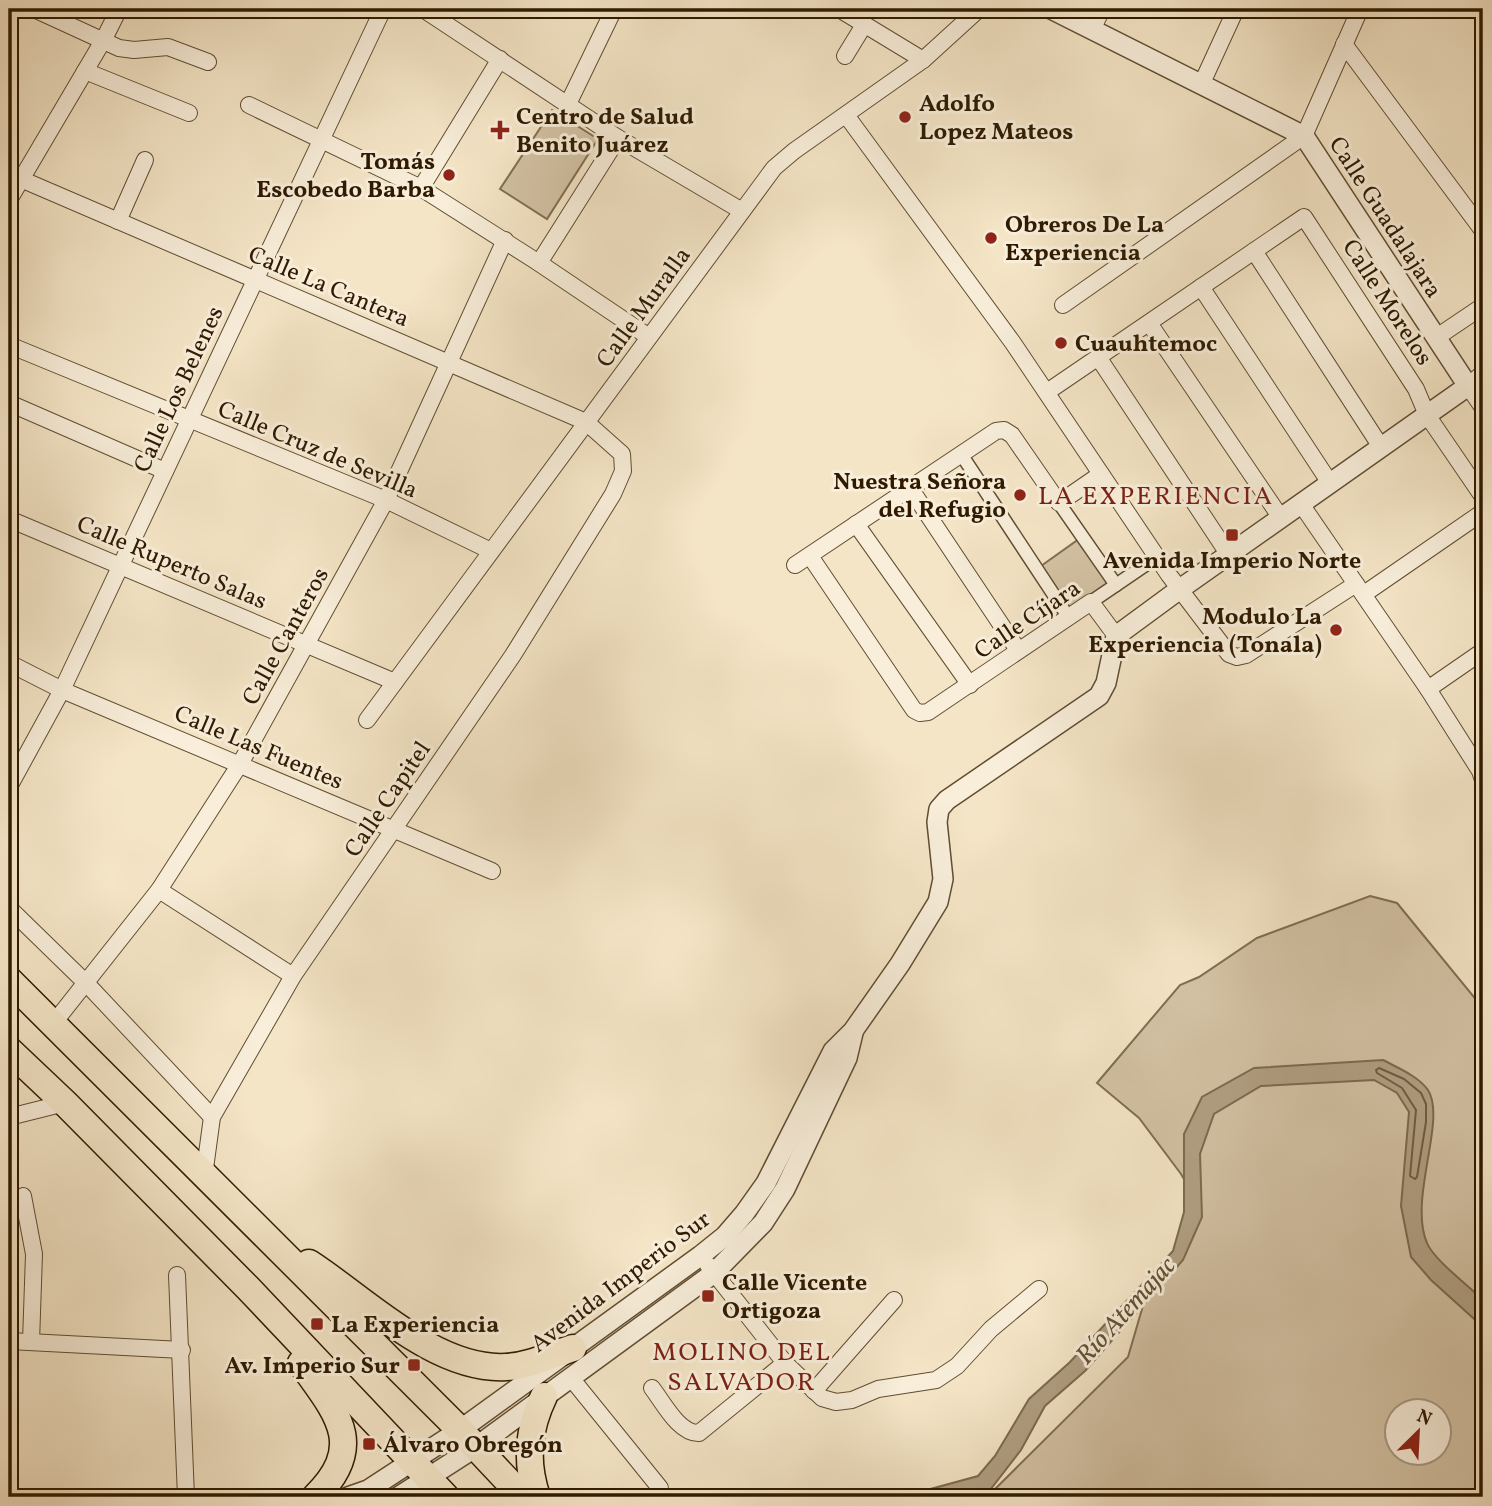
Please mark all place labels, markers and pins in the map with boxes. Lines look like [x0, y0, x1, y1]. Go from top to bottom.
place label: Adolfo Lopez Mateos [919, 88, 1073, 150]
place label: Centro de Salud Benito Juárez [516, 101, 694, 163]
marker: Adolfo Lopez Mateos [897, 109, 913, 125]
marker: Centro de Salud Benito Juárez [490, 120, 510, 140]
place label: Tomás Escobedo Barba [256, 146, 435, 208]
marker: Tomás Escobedo Barba [441, 167, 457, 183]
place label: Obreros De La Experiencia [1005, 209, 1164, 271]
marker: Obreros De La Experiencia [983, 230, 999, 246]
place label: Cuauhtemoc [1075, 328, 1217, 362]
marker: Cuauhtemoc [1053, 335, 1069, 351]
place label: Nuestra Señora del Refugio [833, 466, 1006, 528]
marker: Nuestra Señora del Refugio [1012, 487, 1028, 503]
marker: Avenida Imperio Norte [1224, 527, 1240, 543]
place label: Avenida Imperio Norte [1103, 545, 1361, 579]
place label: Modulo La Experiencia (Tonala) [1088, 601, 1322, 663]
marker: Modulo La Experiencia (Tonala) [1328, 622, 1344, 638]
place label: Calle Vicente Ortigoza [722, 1267, 867, 1329]
marker: Calle Vicente Ortigoza [700, 1288, 716, 1304]
place label: La Experiencia [331, 1309, 499, 1343]
marker: La Experiencia [309, 1316, 325, 1332]
place label: Av. Imperio Sur [224, 1350, 400, 1384]
marker: Av. Imperio Sur [406, 1357, 422, 1373]
place label: Álvaro Obregón [383, 1429, 563, 1463]
marker: Álvaro Obregón [361, 1436, 377, 1452]

